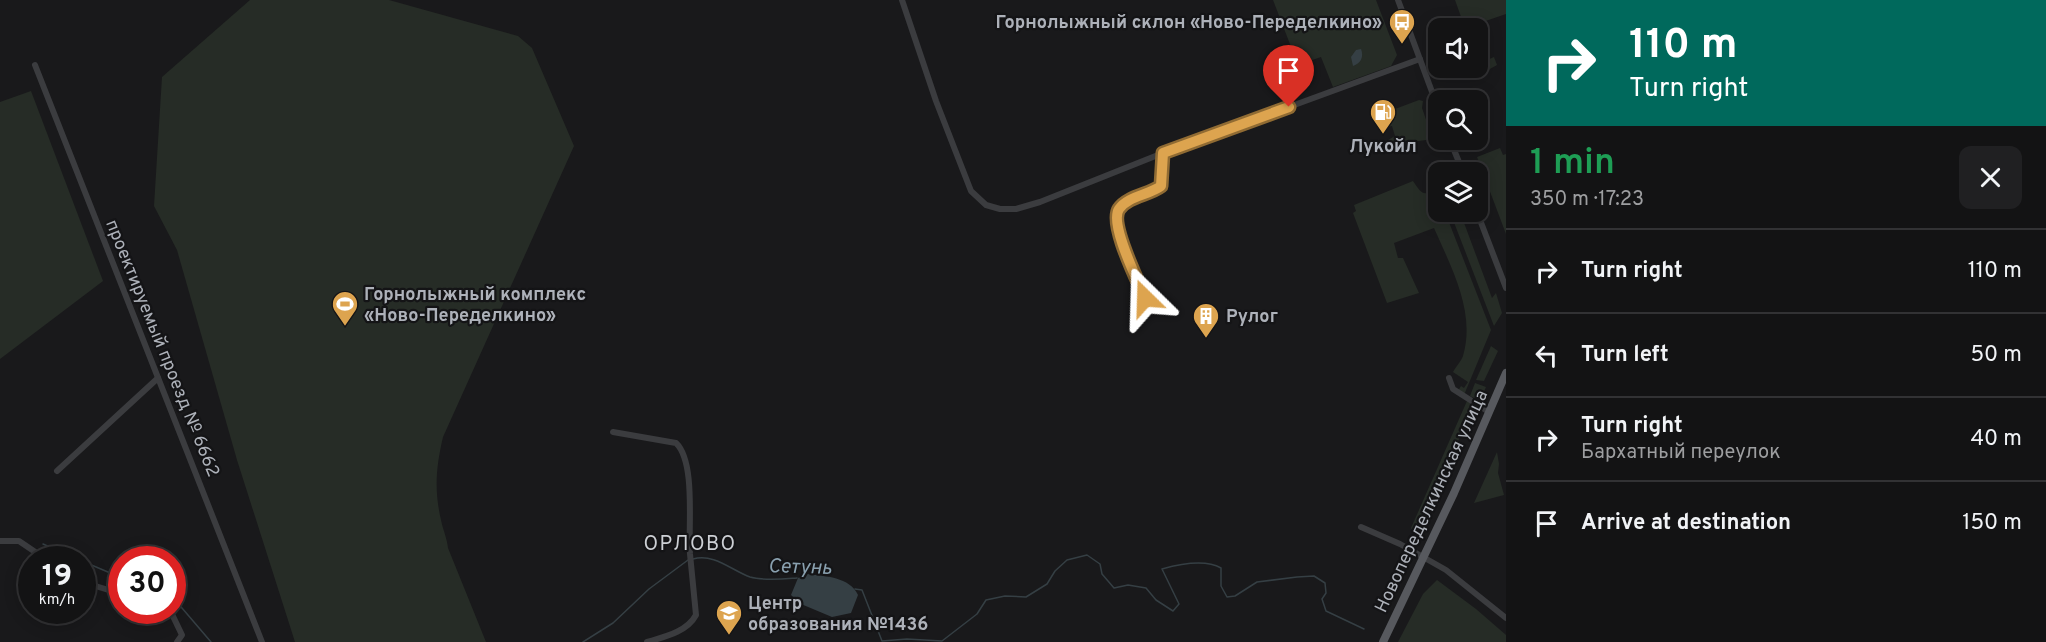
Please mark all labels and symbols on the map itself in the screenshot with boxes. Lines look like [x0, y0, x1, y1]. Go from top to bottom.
bus stop icon: Горнолыжный склон «Ново-Переделкино» [1387, 7, 1417, 45]
place label: Горнолыжный склон «Ново-Переделкино» [995, 12, 1382, 35]
pin [1263, 45, 1314, 107]
fuel station icon: Лукойл [1368, 97, 1398, 135]
place label: Лукойл [1349, 136, 1417, 159]
street label: проектируемый проезд № 6662 [99, 216, 224, 481]
position arrow [1113, 266, 1177, 330]
place label: Горнолыжный комплекс «Ново-Переделкино» [364, 284, 586, 328]
sports icon: Горнолыжный комплекс «Ново-Переделкино» [330, 289, 360, 327]
building icon: Рулог [1191, 301, 1221, 339]
place label: Рулог [1226, 306, 1278, 329]
street label: Новопеределкинская улица [1371, 387, 1494, 617]
district label: ОРЛОВО [643, 532, 737, 558]
speed limit sign: 30 [108, 546, 186, 624]
water label: Сетунь [767, 554, 832, 582]
place label: Центр образования №1436 [748, 593, 928, 637]
school or university icon: Центр образования №1436 [714, 598, 744, 636]

